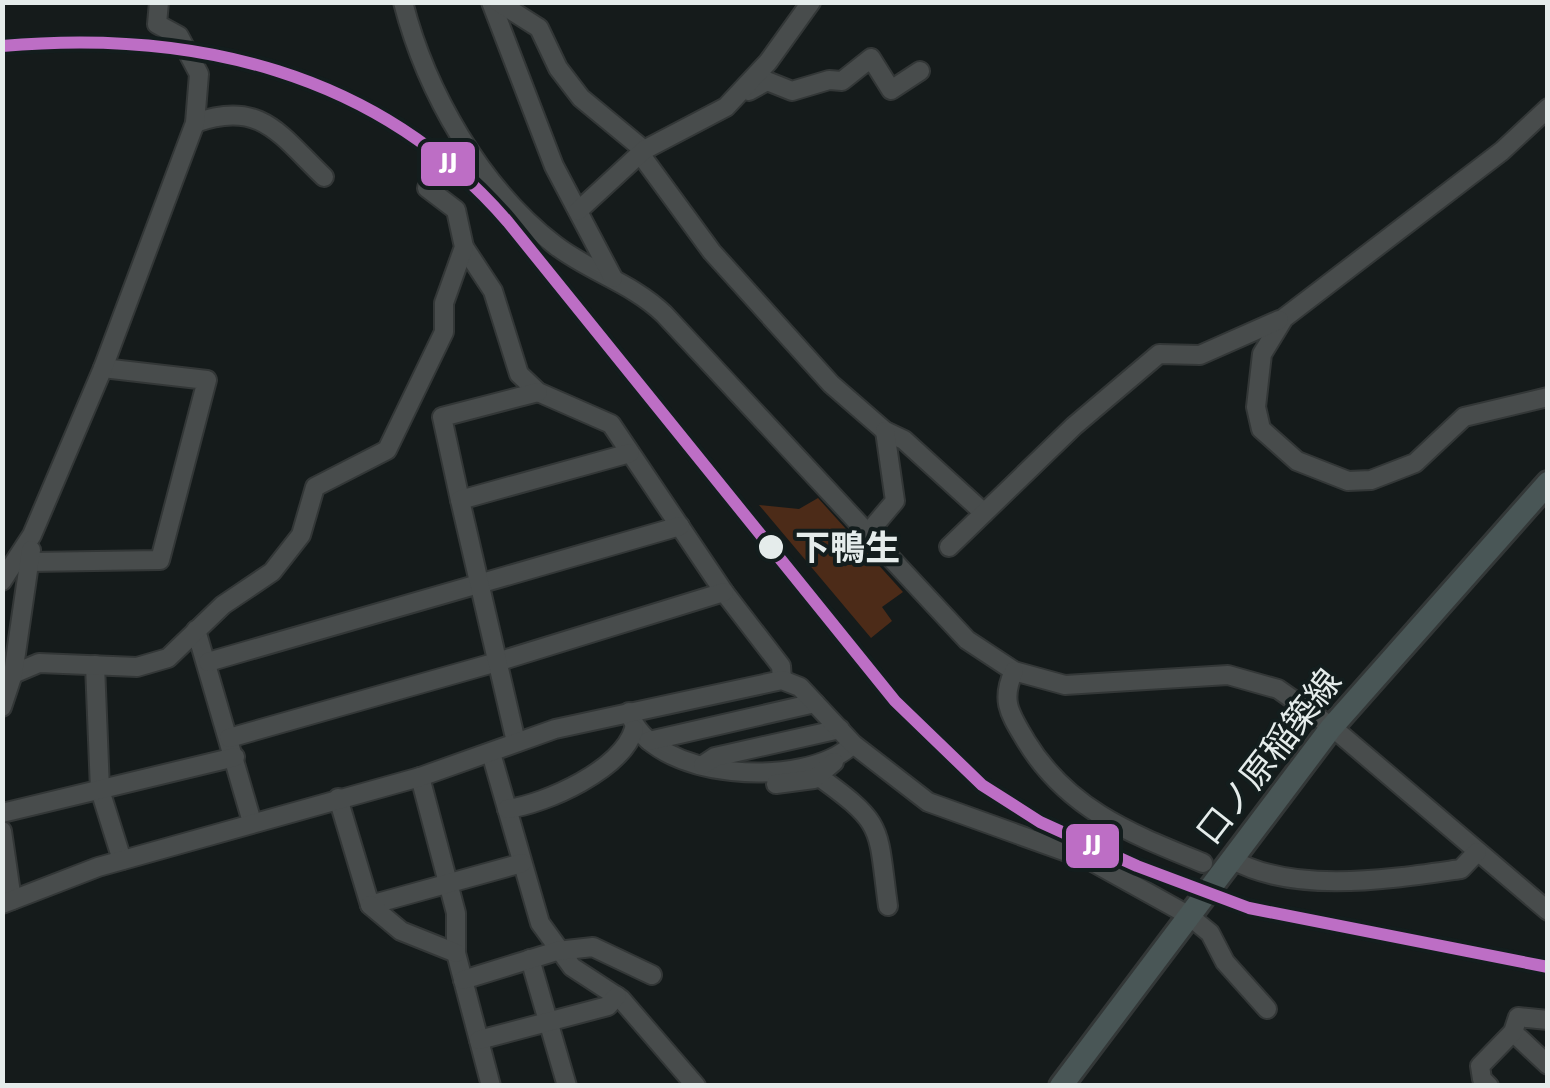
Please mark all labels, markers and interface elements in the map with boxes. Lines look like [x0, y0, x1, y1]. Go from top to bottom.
line badge: JJ [419, 140, 477, 188]
text: JJ [438, 147, 457, 179]
place label: 下鴨生 [795, 527, 900, 567]
marker: 下鴨生 [756, 532, 786, 562]
street label: 口ノ原稲築線 [1188, 661, 1348, 851]
line badge: JJ [1064, 822, 1121, 870]
text: JJ [1082, 829, 1101, 861]

